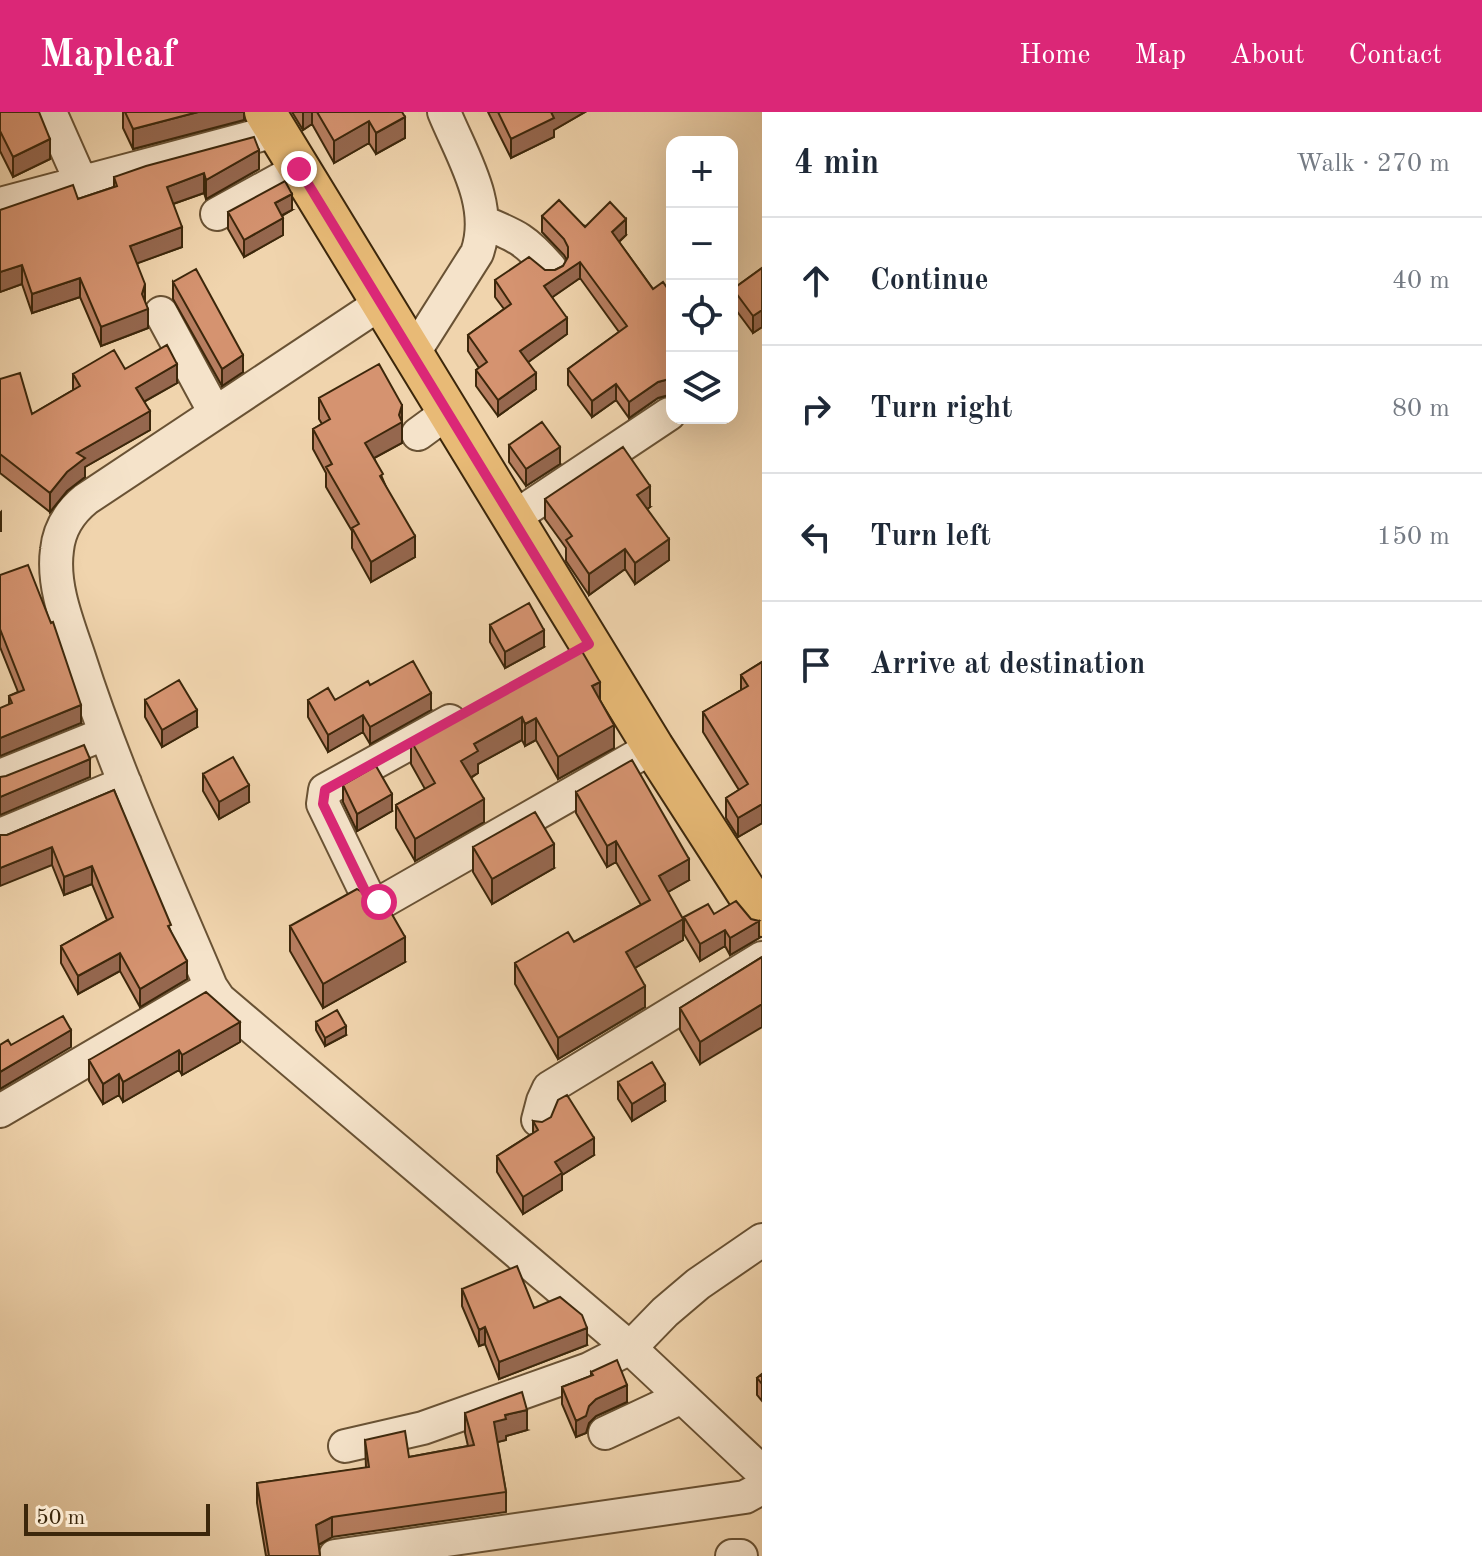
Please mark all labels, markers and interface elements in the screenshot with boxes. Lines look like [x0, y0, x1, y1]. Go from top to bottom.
text: Mapleaf [40, 37, 176, 75]
text: Home [1019, 42, 1090, 70]
text: Map [1134, 42, 1186, 70]
text: About [1230, 42, 1305, 70]
text: Contact [1349, 42, 1442, 70]
map controls [666, 136, 738, 424]
button: + [666, 136, 738, 208]
text: 4 min [794, 147, 879, 181]
route end [281, 151, 317, 187]
text: Walk · 270 m [1296, 151, 1450, 177]
button: − [666, 208, 738, 280]
icon: ahead [794, 259, 838, 303]
text: Continue [870, 266, 989, 296]
text: 40 m [1392, 268, 1450, 294]
button: locate [666, 280, 738, 352]
button: layers [666, 352, 738, 424]
icon: right [794, 387, 838, 431]
text: Turn right [870, 394, 1012, 424]
text: 80 m [1392, 396, 1450, 422]
icon: left [794, 515, 838, 559]
text: Turn left [870, 522, 991, 552]
text: 150 m [1377, 524, 1450, 550]
icon: arrive [794, 643, 838, 687]
text: Arrive at destination [870, 650, 1145, 680]
route start [361, 884, 397, 920]
scale bar [24, 1500, 210, 1536]
text: 50 m [36, 1507, 85, 1529]

